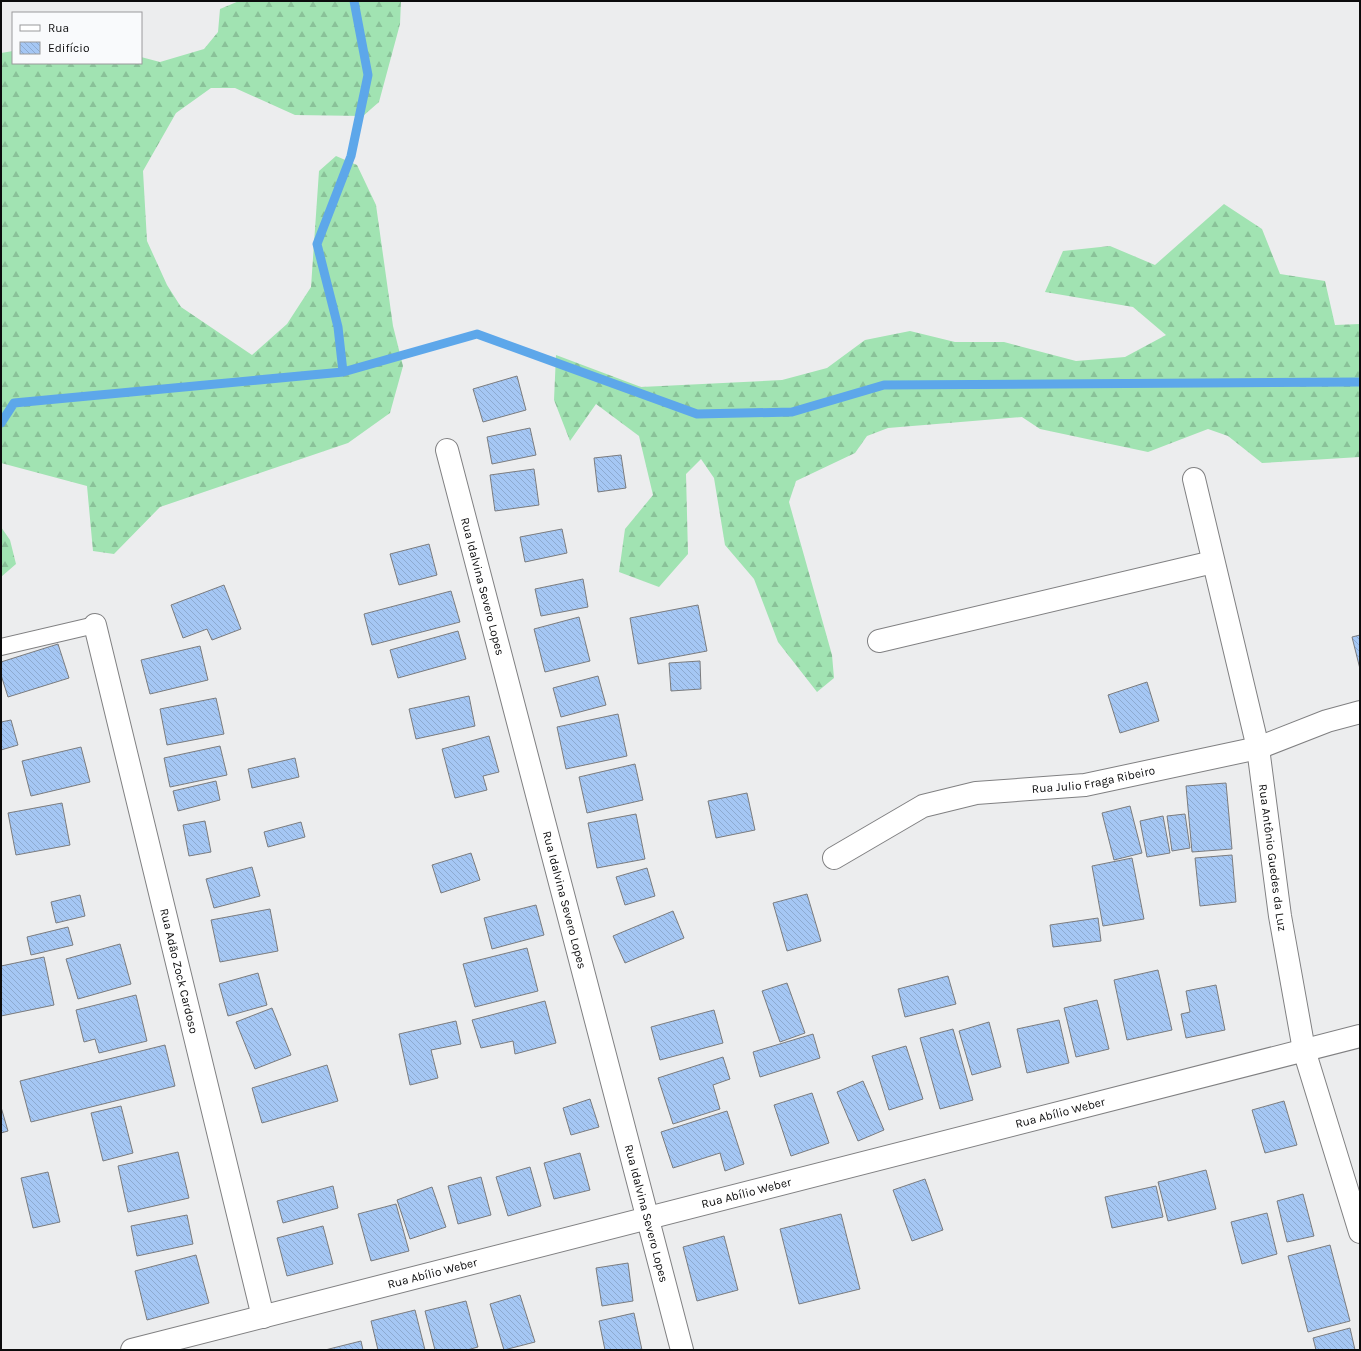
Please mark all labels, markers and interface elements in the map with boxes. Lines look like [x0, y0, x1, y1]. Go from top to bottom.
legend [12, 12, 142, 64]
text: Rua [48, 21, 69, 35]
text: Edifício [48, 41, 89, 55]
street label: Rua Idalvina Severo Lopes [458, 516, 507, 657]
street label: Rua Julio Fraga Ribeiro [1031, 763, 1156, 796]
street label: Rua Antônio Guedes da Luz [1256, 783, 1290, 933]
street label: Rua Idalvina Severo Lopes [540, 829, 589, 970]
street label: Rua Adão Zock Cardoso [157, 907, 201, 1035]
street label: Rua Abílio Weber [1014, 1094, 1107, 1131]
street label: Rua Idalvina Severo Lopes [622, 1143, 671, 1284]
street label: Rua Abílio Weber [700, 1175, 793, 1211]
street label: Rua Abílio Weber [386, 1255, 479, 1291]

